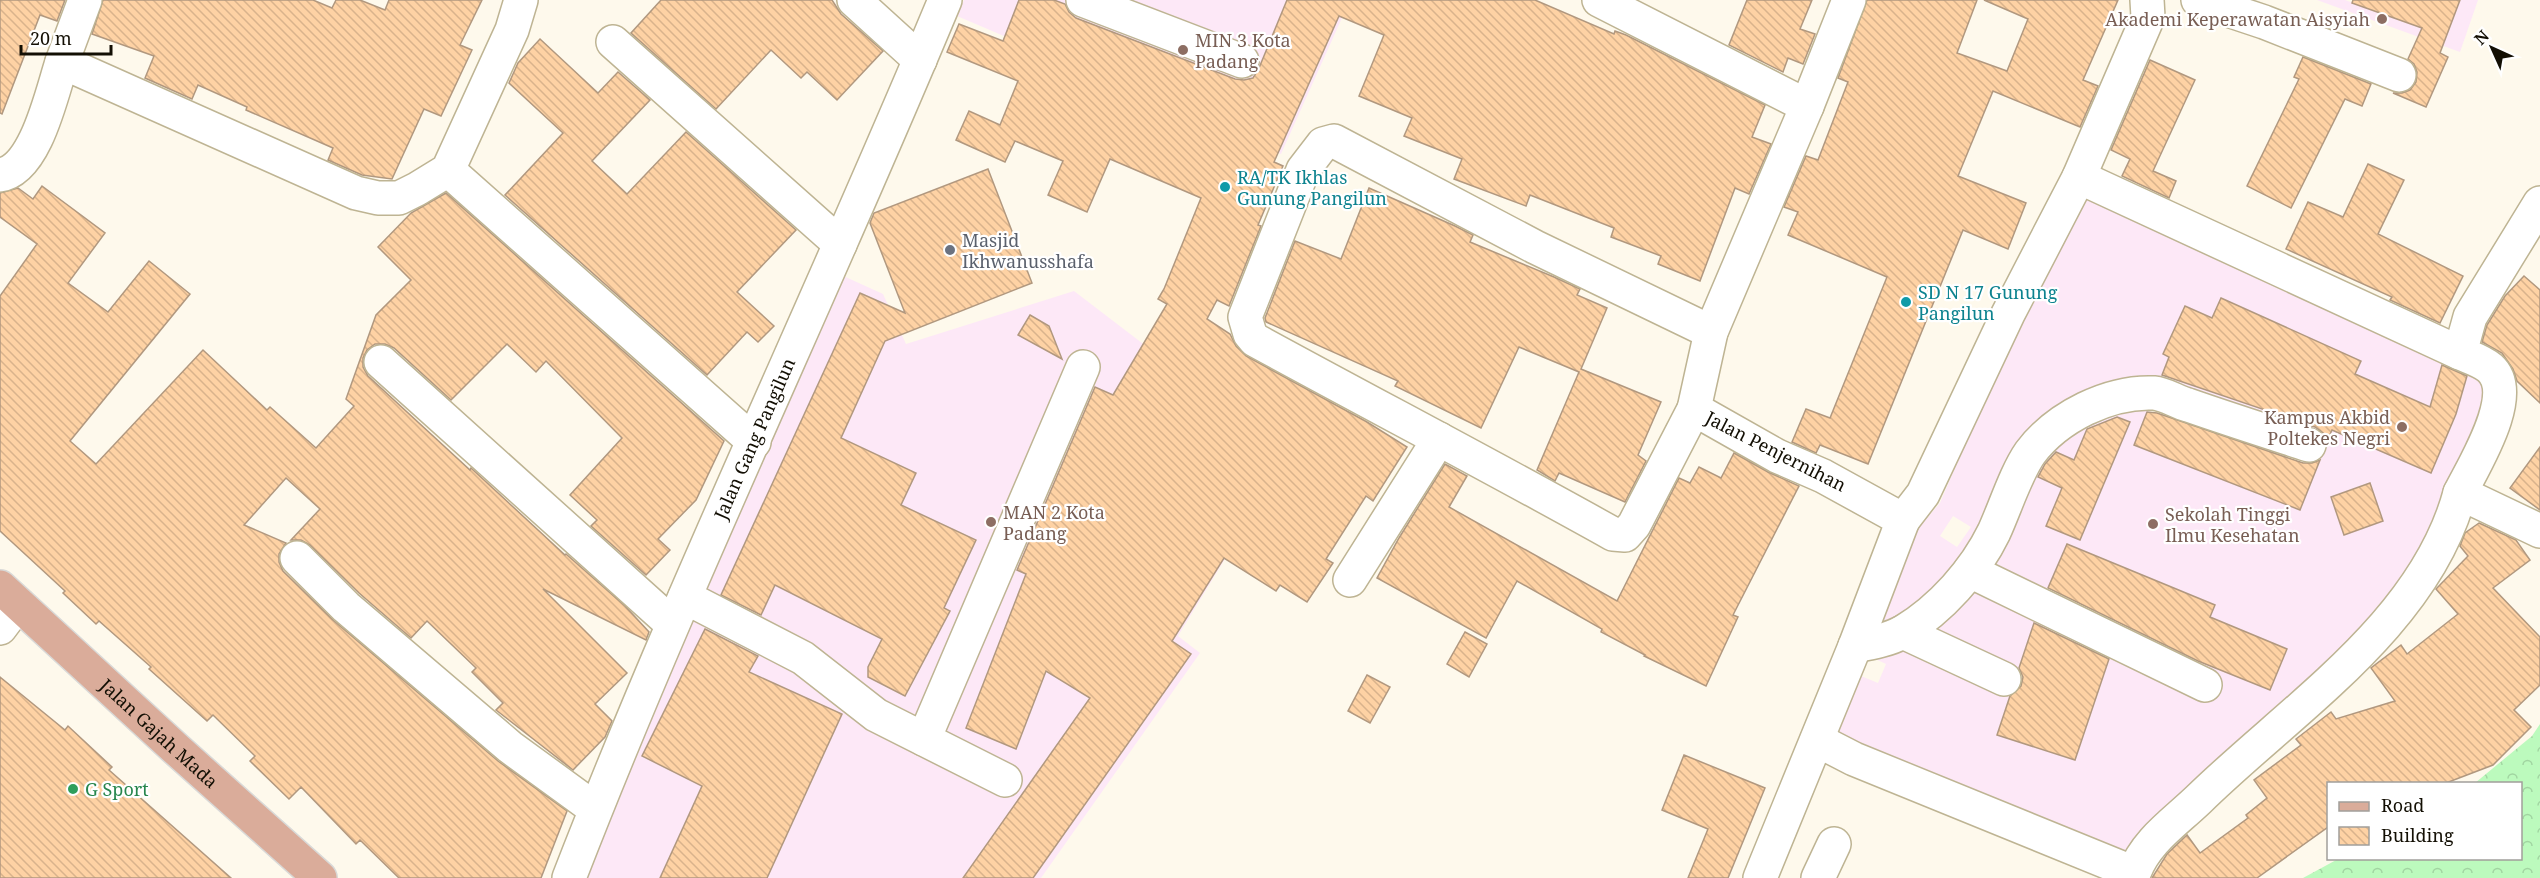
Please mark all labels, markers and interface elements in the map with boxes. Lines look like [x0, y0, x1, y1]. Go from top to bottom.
place label: Akademi Keperawatan Aisyiah [2105, 7, 2370, 31]
marker: Akademi Keperawatan Aisyiah [2375, 12, 2389, 26]
scale bar [21, 18, 111, 56]
north arrow [2462, 18, 2522, 78]
text: N [2469, 25, 2494, 50]
text: 20 m [30, 26, 72, 50]
place label: MIN 3 Kota Padang [1195, 28, 1291, 73]
marker: MIN 3 Kota Padang [1176, 43, 1190, 57]
place label: RA/TK Ikhlas Gunung Pangilun [1237, 165, 1387, 210]
marker: RA/TK Ikhlas Gunung Pangilun [1218, 180, 1232, 194]
place label: Masjid Ikhwanusshafa [962, 228, 1094, 273]
marker: Masjid Ikhwanusshafa [943, 243, 957, 257]
place label: SD N 17 Gunung Pangilun [1918, 280, 2058, 325]
marker: SD N 17 Gunung Pangilun [1899, 295, 1913, 309]
street label: Jalan Gang Pangilun [708, 354, 801, 524]
street label: Jalan Penjernihan [1701, 405, 1851, 497]
place label: Kampus Akbid Poltekes Negri [2264, 405, 2390, 450]
marker: Kampus Akbid Poltekes Negri [2395, 420, 2409, 434]
place label: MAN 2 Kota Padang [1003, 500, 1105, 545]
place label: Sekolah Tinggi Ilmu Kesehatan [2165, 502, 2300, 547]
marker: MAN 2 Kota Padang [984, 515, 998, 529]
marker: Sekolah Tinggi Ilmu Kesehatan [2146, 517, 2160, 531]
street label: Jalan Gajah Mada [94, 672, 223, 793]
place label: G Sport [85, 777, 149, 801]
marker: G Sport [66, 782, 80, 796]
legend [2327, 782, 2522, 860]
text: Road [2381, 793, 2424, 817]
text: Building [2381, 823, 2454, 847]

